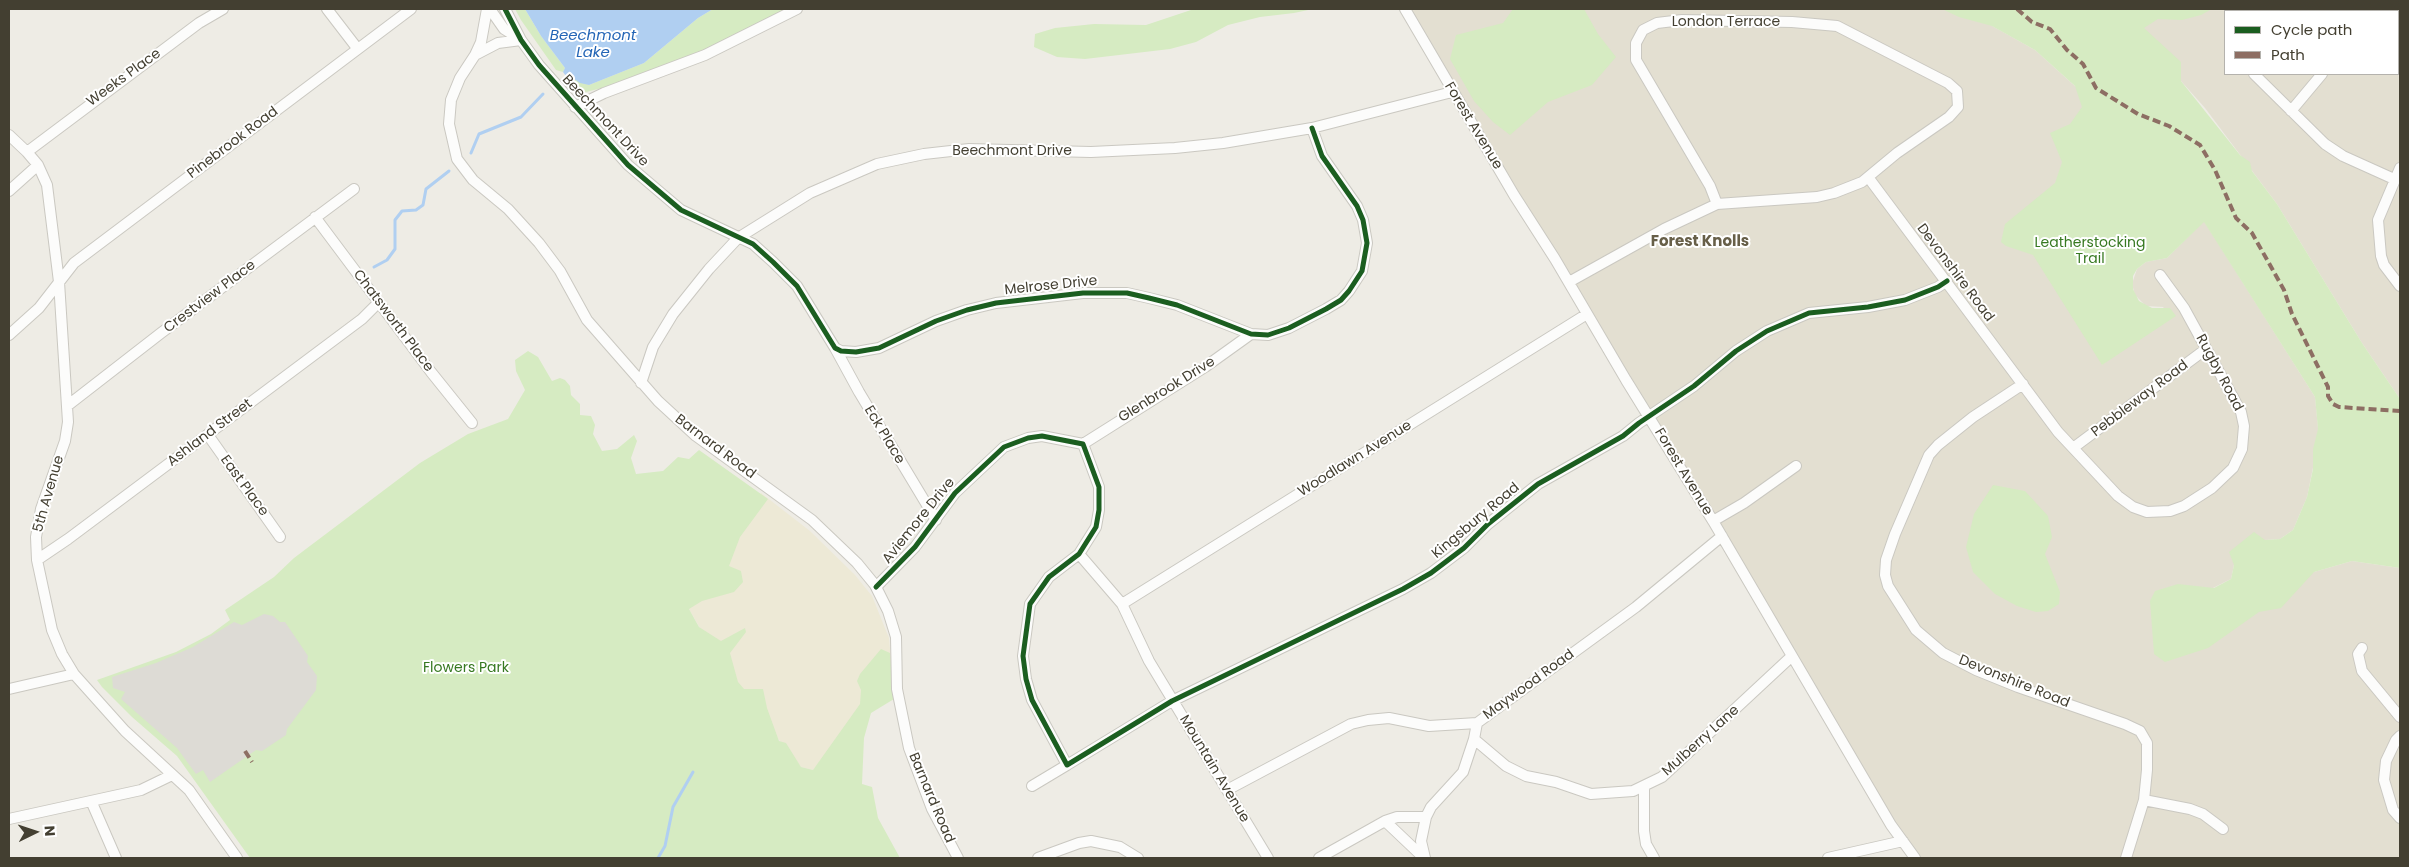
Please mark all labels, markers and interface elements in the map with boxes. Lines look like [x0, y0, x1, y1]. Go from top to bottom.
legend [2224, 10, 2399, 75]
street label: London Terrace [1672, 14, 1780, 30]
text: Cycle path [2271, 19, 2352, 40]
water label: Beechmont Lake [550, 27, 636, 62]
text: Path [2271, 44, 2305, 65]
street label: Weeks Place [84, 45, 164, 111]
street label: Beechmont Drive [558, 72, 652, 170]
street label: Forest Avenue [1440, 79, 1506, 173]
street label: Pinebrook Road [184, 103, 282, 183]
street label: Beechmont Drive [952, 143, 1072, 159]
street label: Devonshire Road [1913, 221, 1997, 325]
district label: Forest Knolls [1651, 233, 1749, 251]
park label: Leatherstocking Trail [2034, 235, 2146, 268]
street label: Crestview Place [161, 257, 259, 337]
street label: Chatsworth Place [349, 267, 437, 375]
street label: Melrose Drive [1004, 273, 1098, 299]
street label: Rugby Road [2192, 332, 2246, 414]
street label: Glenbrook Drive [1116, 354, 1218, 426]
street label: Pebbleway Road [2088, 357, 2192, 441]
street label: Ashland Street [164, 396, 256, 470]
street label: Eck Place [860, 403, 908, 467]
street label: Barnard Road [671, 411, 759, 483]
street label: Woodlawn Avenue [1295, 417, 1415, 501]
street label: Forest Avenue [1650, 425, 1716, 519]
street label: East Place [216, 452, 272, 520]
street label: 5th Avenue [30, 454, 68, 534]
street label: Aviemore Drive [879, 475, 959, 567]
street label: Kingsbury Road [1429, 479, 1523, 563]
street label: Maywood Road [1480, 646, 1578, 724]
street label: Devonshire Road [1956, 652, 2072, 712]
park label: Flowers Park [423, 660, 509, 676]
street label: Mulberry Lane [1659, 702, 1743, 780]
street label: Mountain Avenue [1175, 712, 1253, 826]
street label: Barnard Road [904, 750, 958, 846]
north arrow [10, 807, 60, 857]
text: N [40, 825, 60, 837]

